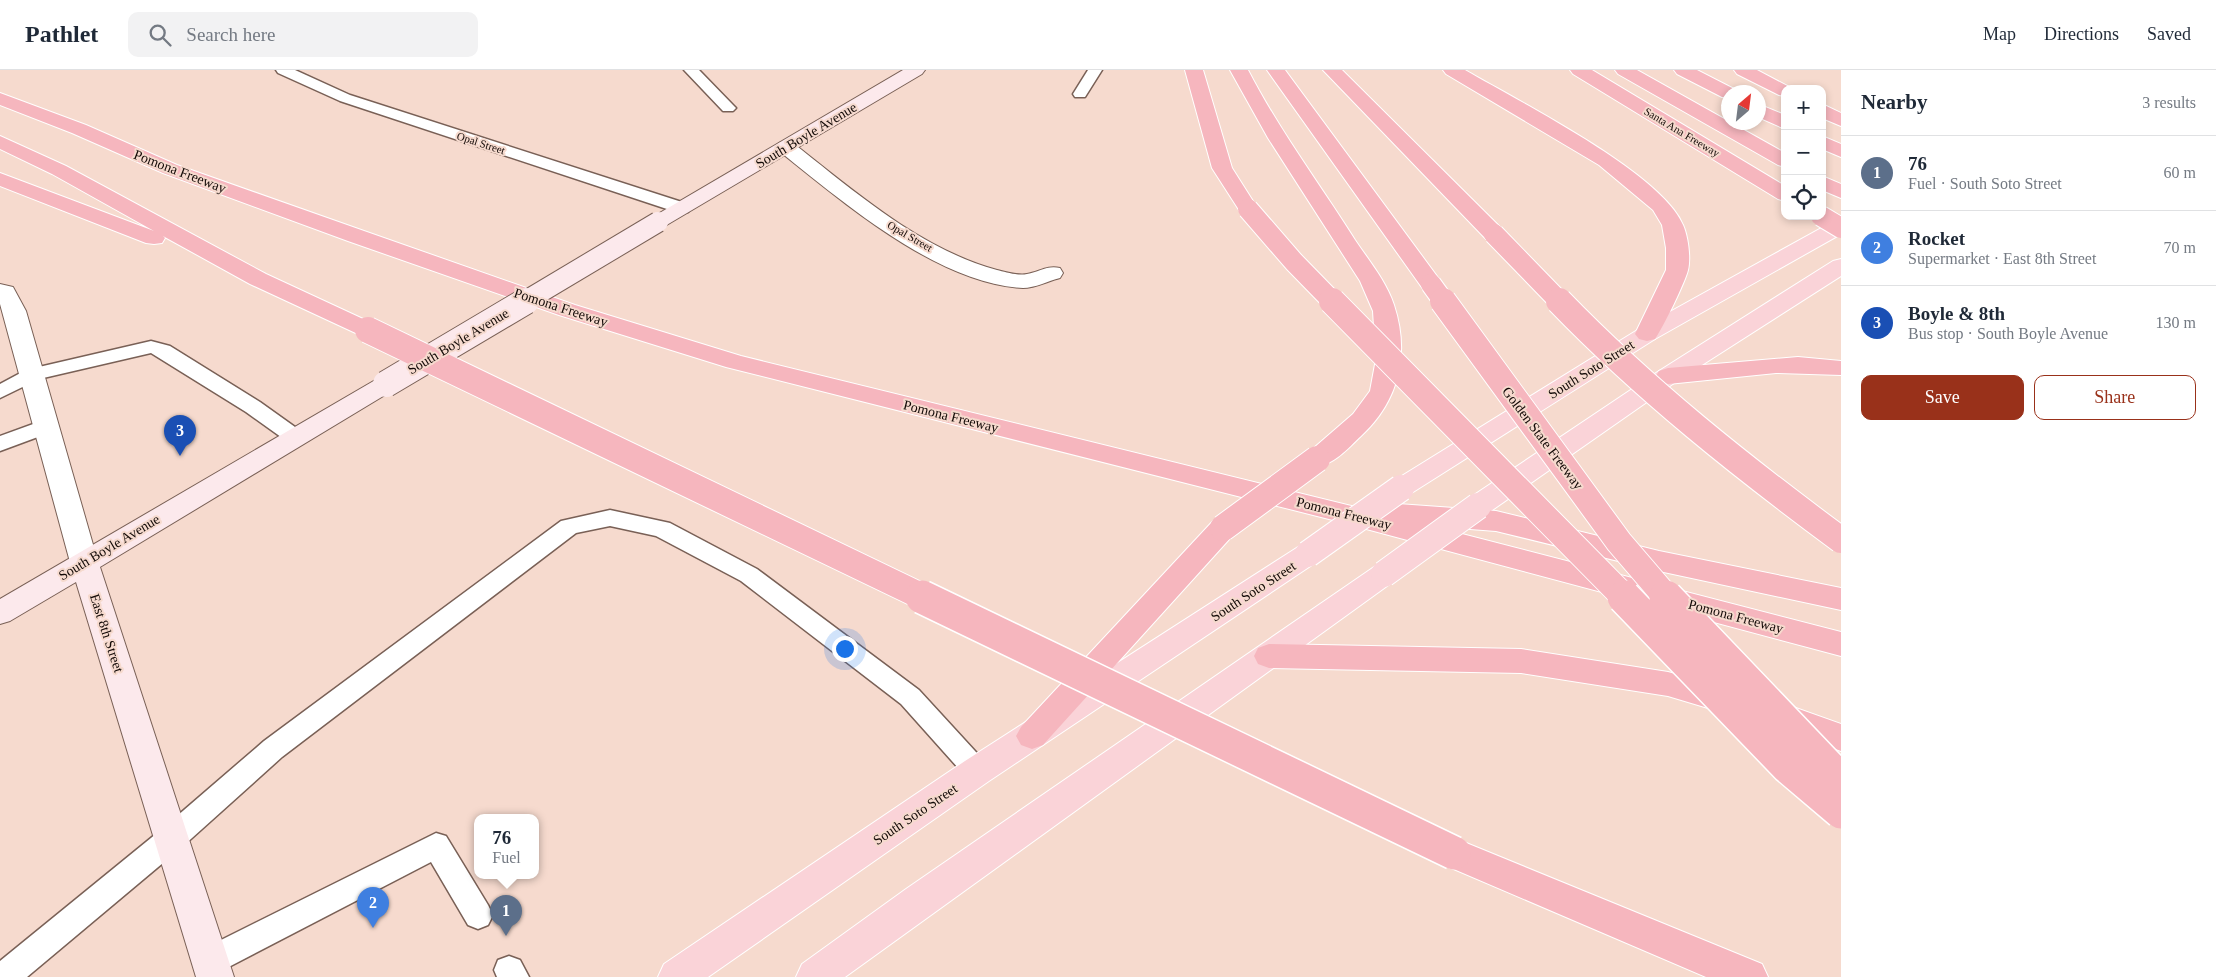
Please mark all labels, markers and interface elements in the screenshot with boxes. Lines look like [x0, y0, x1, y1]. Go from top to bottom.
search box [128, 12, 478, 57]
text: Pathlet [25, 21, 98, 47]
icon: search [146, 21, 174, 49]
text: Search here [186, 24, 275, 45]
text: Map [1983, 24, 2016, 44]
text: Directions [2044, 24, 2119, 44]
text: Saved [2147, 24, 2191, 44]
north arrow [1721, 85, 1766, 130]
map controls [1781, 85, 1826, 220]
button: + [1781, 85, 1826, 130]
text: Nearby [1861, 90, 1928, 114]
text: 3 results [2142, 94, 2196, 111]
street label: South Boyle Avenue [753, 99, 859, 171]
street label: Santa Ana Freeway [1642, 105, 1722, 159]
street label: Opal Street [455, 130, 507, 156]
button: − [1781, 130, 1826, 175]
street label: Pomona Freeway [132, 147, 228, 196]
text: 76 [1908, 153, 1927, 174]
text: 1 [1873, 164, 1881, 181]
text: 60 m [2164, 164, 2196, 181]
button: locate [1781, 175, 1826, 220]
text: Fuel · South Soto Street [1908, 175, 2062, 192]
street label: Opal Street [885, 218, 935, 254]
text: Rocket [1908, 228, 1965, 249]
text: 2 [1873, 239, 1881, 256]
text: 70 m [2164, 239, 2196, 256]
text: Supermarket · East 8th Street [1908, 250, 2096, 267]
street label: Pomona Freeway [512, 285, 610, 330]
text: Boyle & 8th [1908, 303, 2005, 324]
street label: South Boyle Avenue [405, 305, 511, 377]
text: 3 [1873, 314, 1881, 331]
text: 130 m [2156, 314, 2196, 331]
text: Bus stop · South Boyle Avenue [1908, 325, 2108, 342]
street label: South Soto Street [1546, 337, 1637, 402]
button: Save [1861, 375, 2024, 420]
button: Share [2034, 375, 2196, 420]
street label: Golden State Freeway [1499, 384, 1586, 492]
street label: Pomona Freeway [902, 397, 1000, 436]
pin: 3 [164, 415, 196, 456]
street label: Pomona Freeway [1295, 494, 1393, 533]
street label: South Boyle Avenue [56, 511, 162, 583]
street label: South Soto Street [1208, 558, 1299, 624]
street label: East 8th Street [87, 592, 126, 674]
street label: Pomona Freeway [1687, 597, 1785, 636]
your location [832, 636, 858, 662]
street label: South Soto Street [870, 781, 960, 848]
popup [474, 814, 539, 879]
text: 76 [492, 827, 511, 848]
text: Fuel [492, 849, 521, 866]
pin: 2 [357, 887, 389, 928]
pin: 1 [490, 895, 522, 936]

